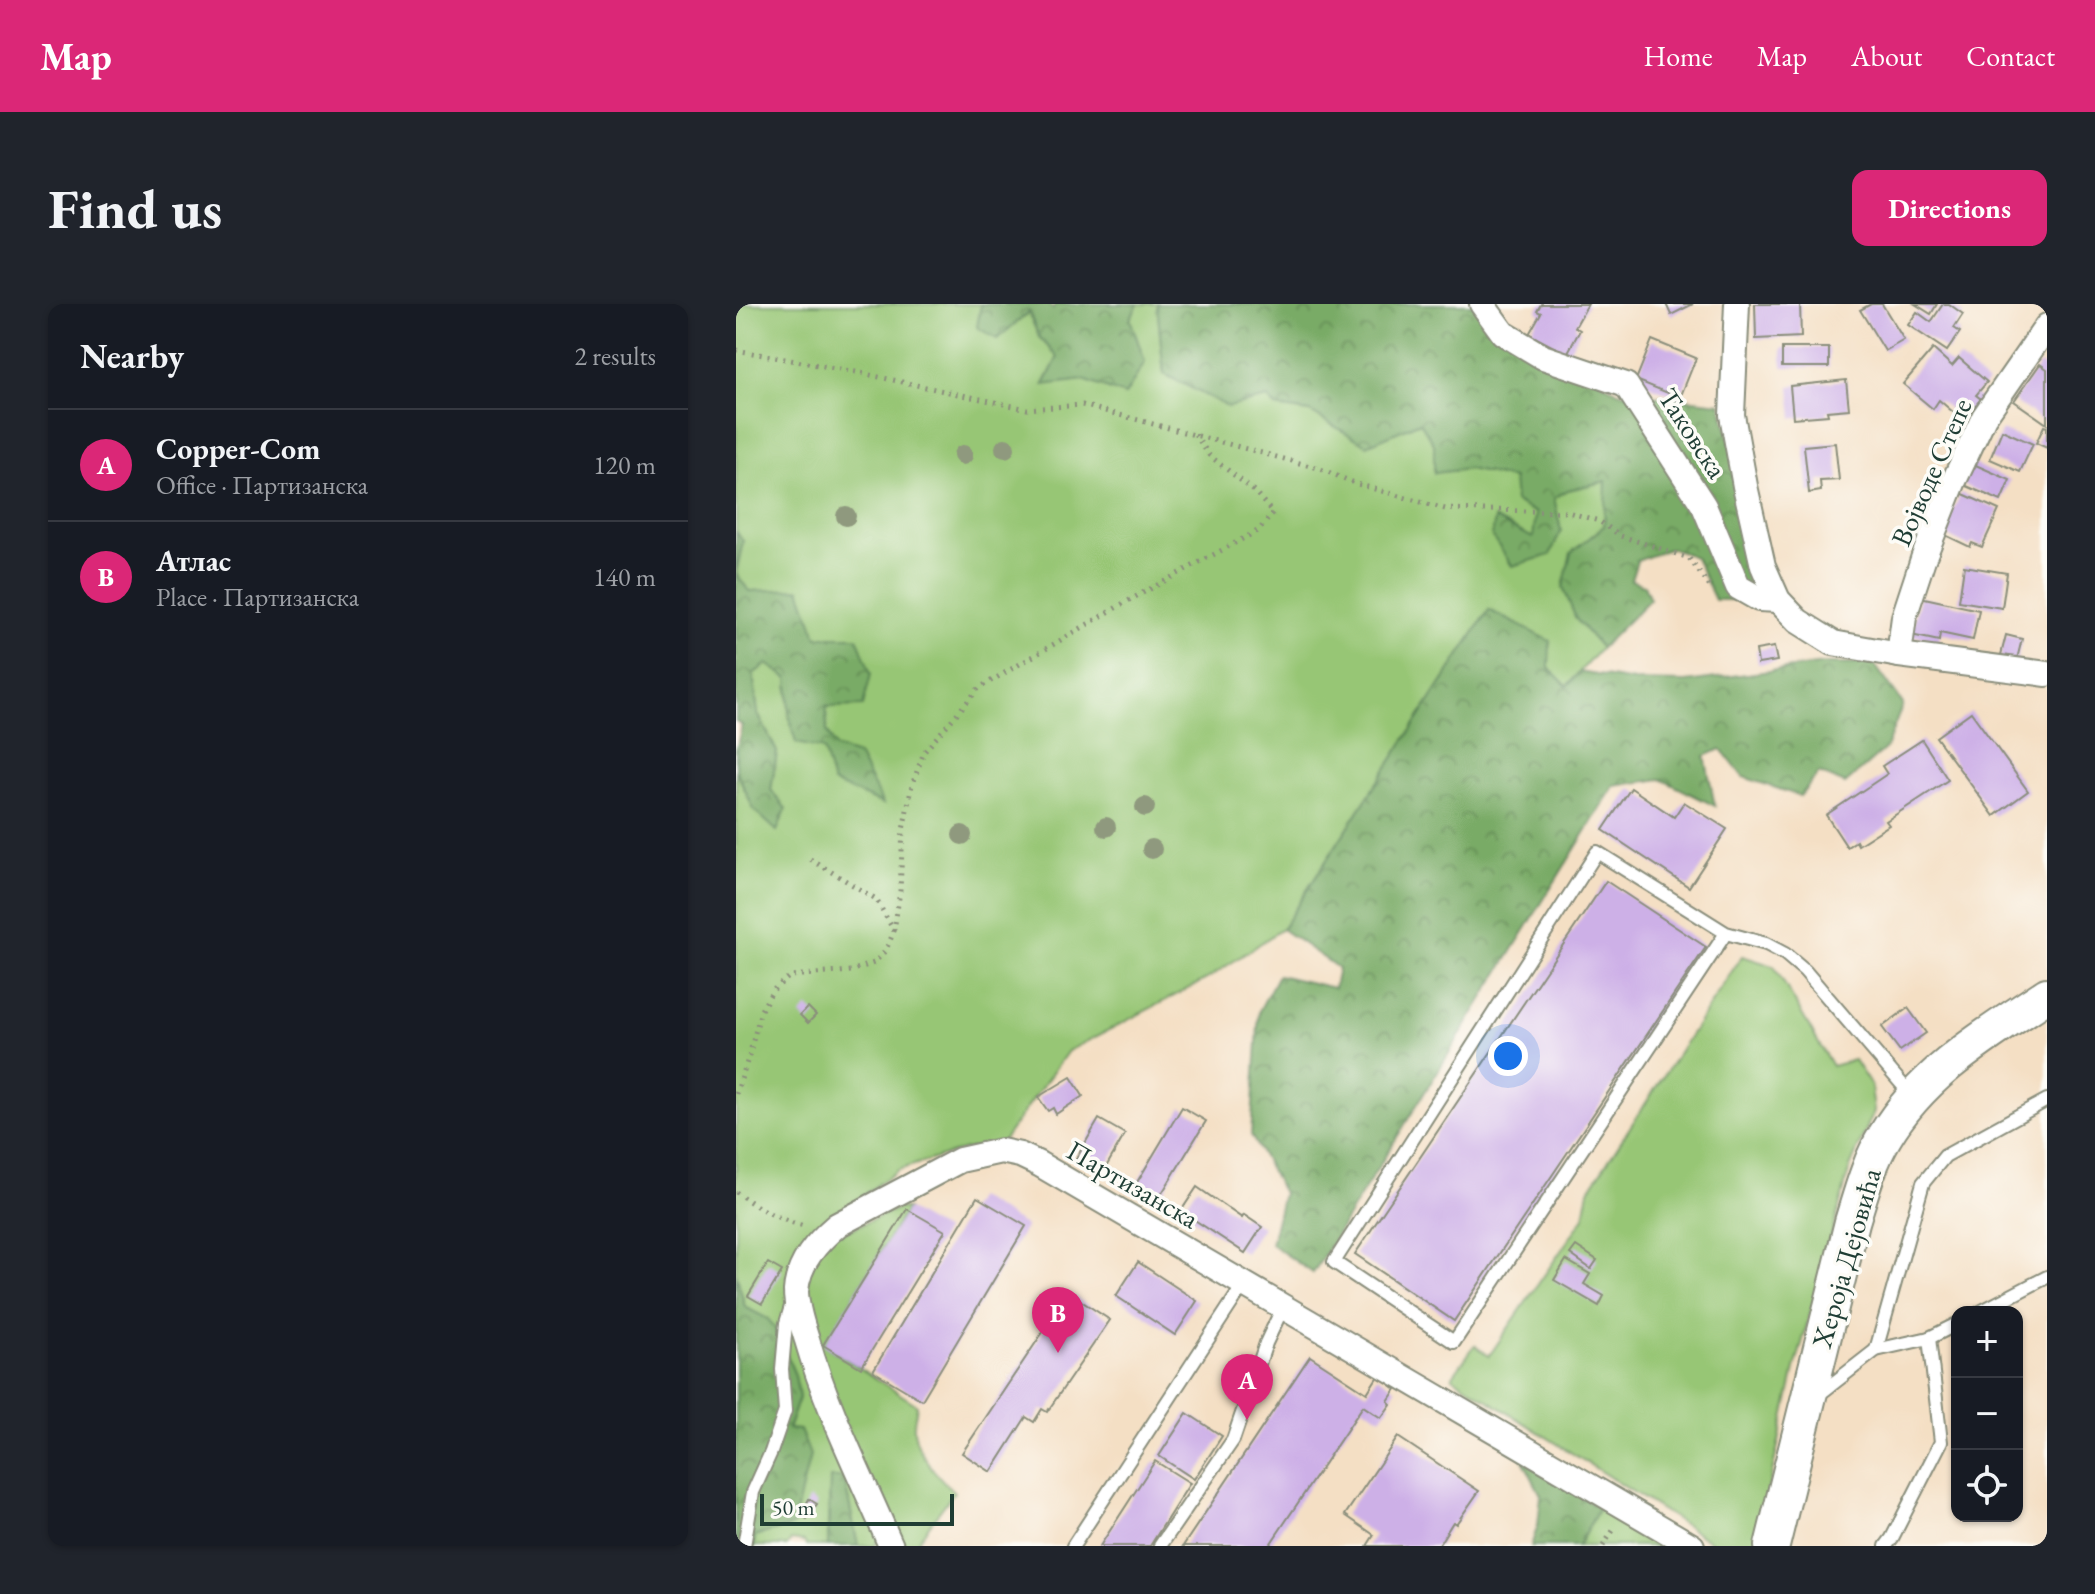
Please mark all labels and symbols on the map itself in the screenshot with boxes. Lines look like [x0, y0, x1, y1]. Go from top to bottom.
street label: Таковска [1650, 381, 1736, 486]
street label: Војводе Степе [1882, 392, 1980, 552]
your location [1488, 1036, 1528, 1076]
street label: Партизанска [1060, 1132, 1206, 1237]
street label: Хероја Дејовића [1803, 1163, 1889, 1353]
pin: B [1032, 1287, 1084, 1353]
pin: A [1221, 1354, 1273, 1420]
scale bar [760, 1490, 954, 1526]

